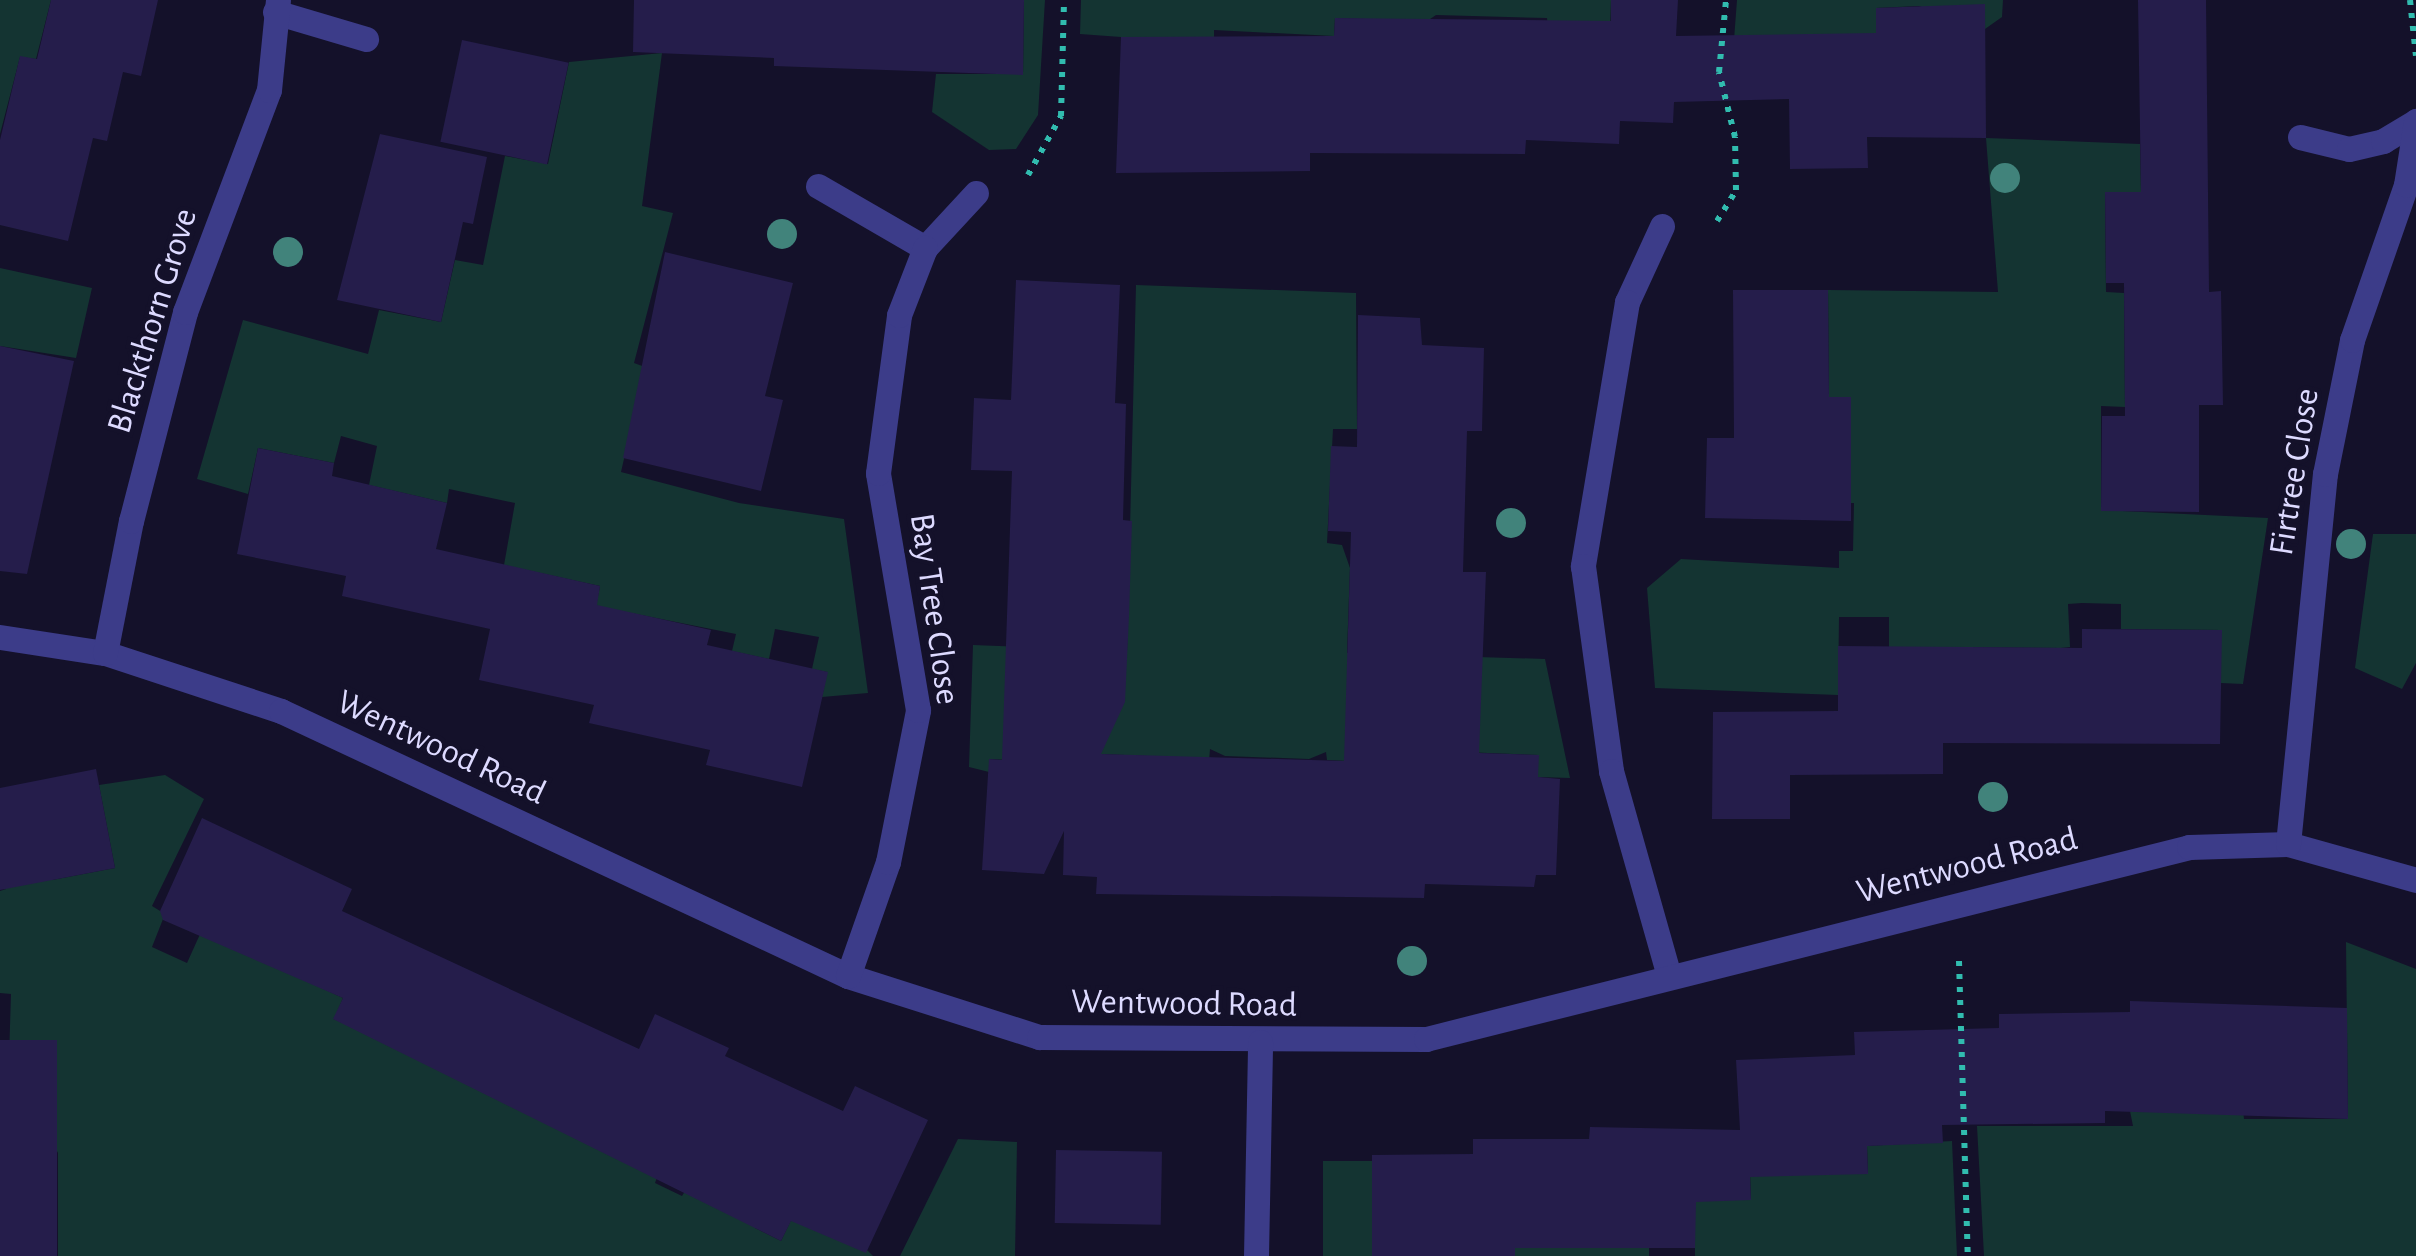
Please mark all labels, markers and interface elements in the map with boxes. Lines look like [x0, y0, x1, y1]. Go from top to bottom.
street label: Blackthorn Grove [99, 203, 207, 439]
street label: Firtree Close [2261, 385, 2329, 559]
street label: Bay Tree Close [900, 511, 968, 707]
street label: Wentwood Road [330, 681, 552, 815]
street label: Wentwood Road [1852, 818, 2082, 914]
street label: Wentwood Road [1071, 981, 1297, 1027]

